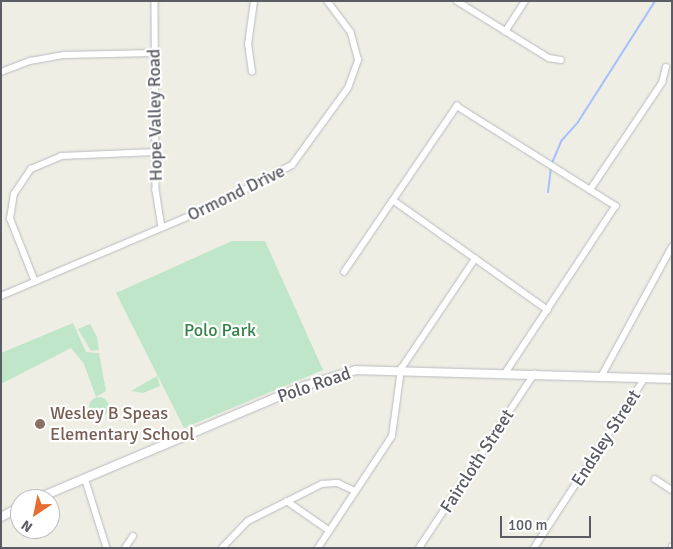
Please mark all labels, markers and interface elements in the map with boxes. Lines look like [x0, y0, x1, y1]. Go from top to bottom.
street label: Hope Valley Road [143, 49, 167, 181]
street label: Ormond Drive [184, 160, 288, 226]
park label: Polo Park [184, 319, 256, 341]
street label: Polo Road [275, 362, 353, 408]
street label: Endsley Street [567, 386, 645, 490]
place label: Wesley B Speas Elementary School [50, 403, 195, 446]
street label: Faircloth Street [436, 405, 518, 517]
marker: Wesley B Speas Elementary School [34, 418, 46, 430]
north arrow [10, 489, 60, 539]
scale bar [503, 506, 594, 538]
text: N [18, 516, 36, 536]
text: 100 m [508, 516, 548, 534]

